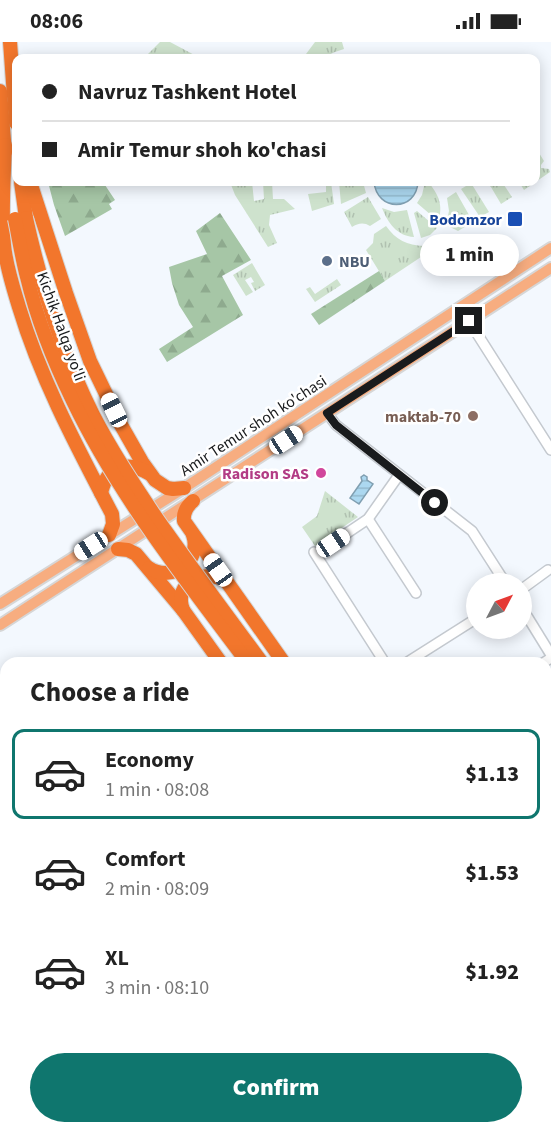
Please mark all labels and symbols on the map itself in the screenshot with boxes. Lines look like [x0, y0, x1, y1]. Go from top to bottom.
place label: Bodomzor [429, 209, 503, 231]
marker: Bodomzor [506, 210, 524, 228]
callout: 1 min [420, 234, 518, 276]
place label: NBU [339, 251, 370, 273]
marker: NBU [320, 254, 334, 268]
street label: Kichik Halqa yo'li [31, 269, 91, 384]
route end [455, 307, 482, 334]
street label: Amir Temur shoh ko'chasi [176, 370, 331, 482]
car [98, 390, 130, 430]
place label: maktab-70 [385, 406, 461, 428]
marker: maktab-70 [466, 409, 480, 423]
car [266, 423, 306, 457]
place label: Radison SAS [222, 463, 309, 485]
marker: Radison SAS [314, 466, 328, 480]
route start [421, 489, 448, 516]
car [313, 525, 353, 561]
car [71, 529, 111, 563]
car [200, 550, 236, 590]
north arrow [466, 573, 532, 639]

